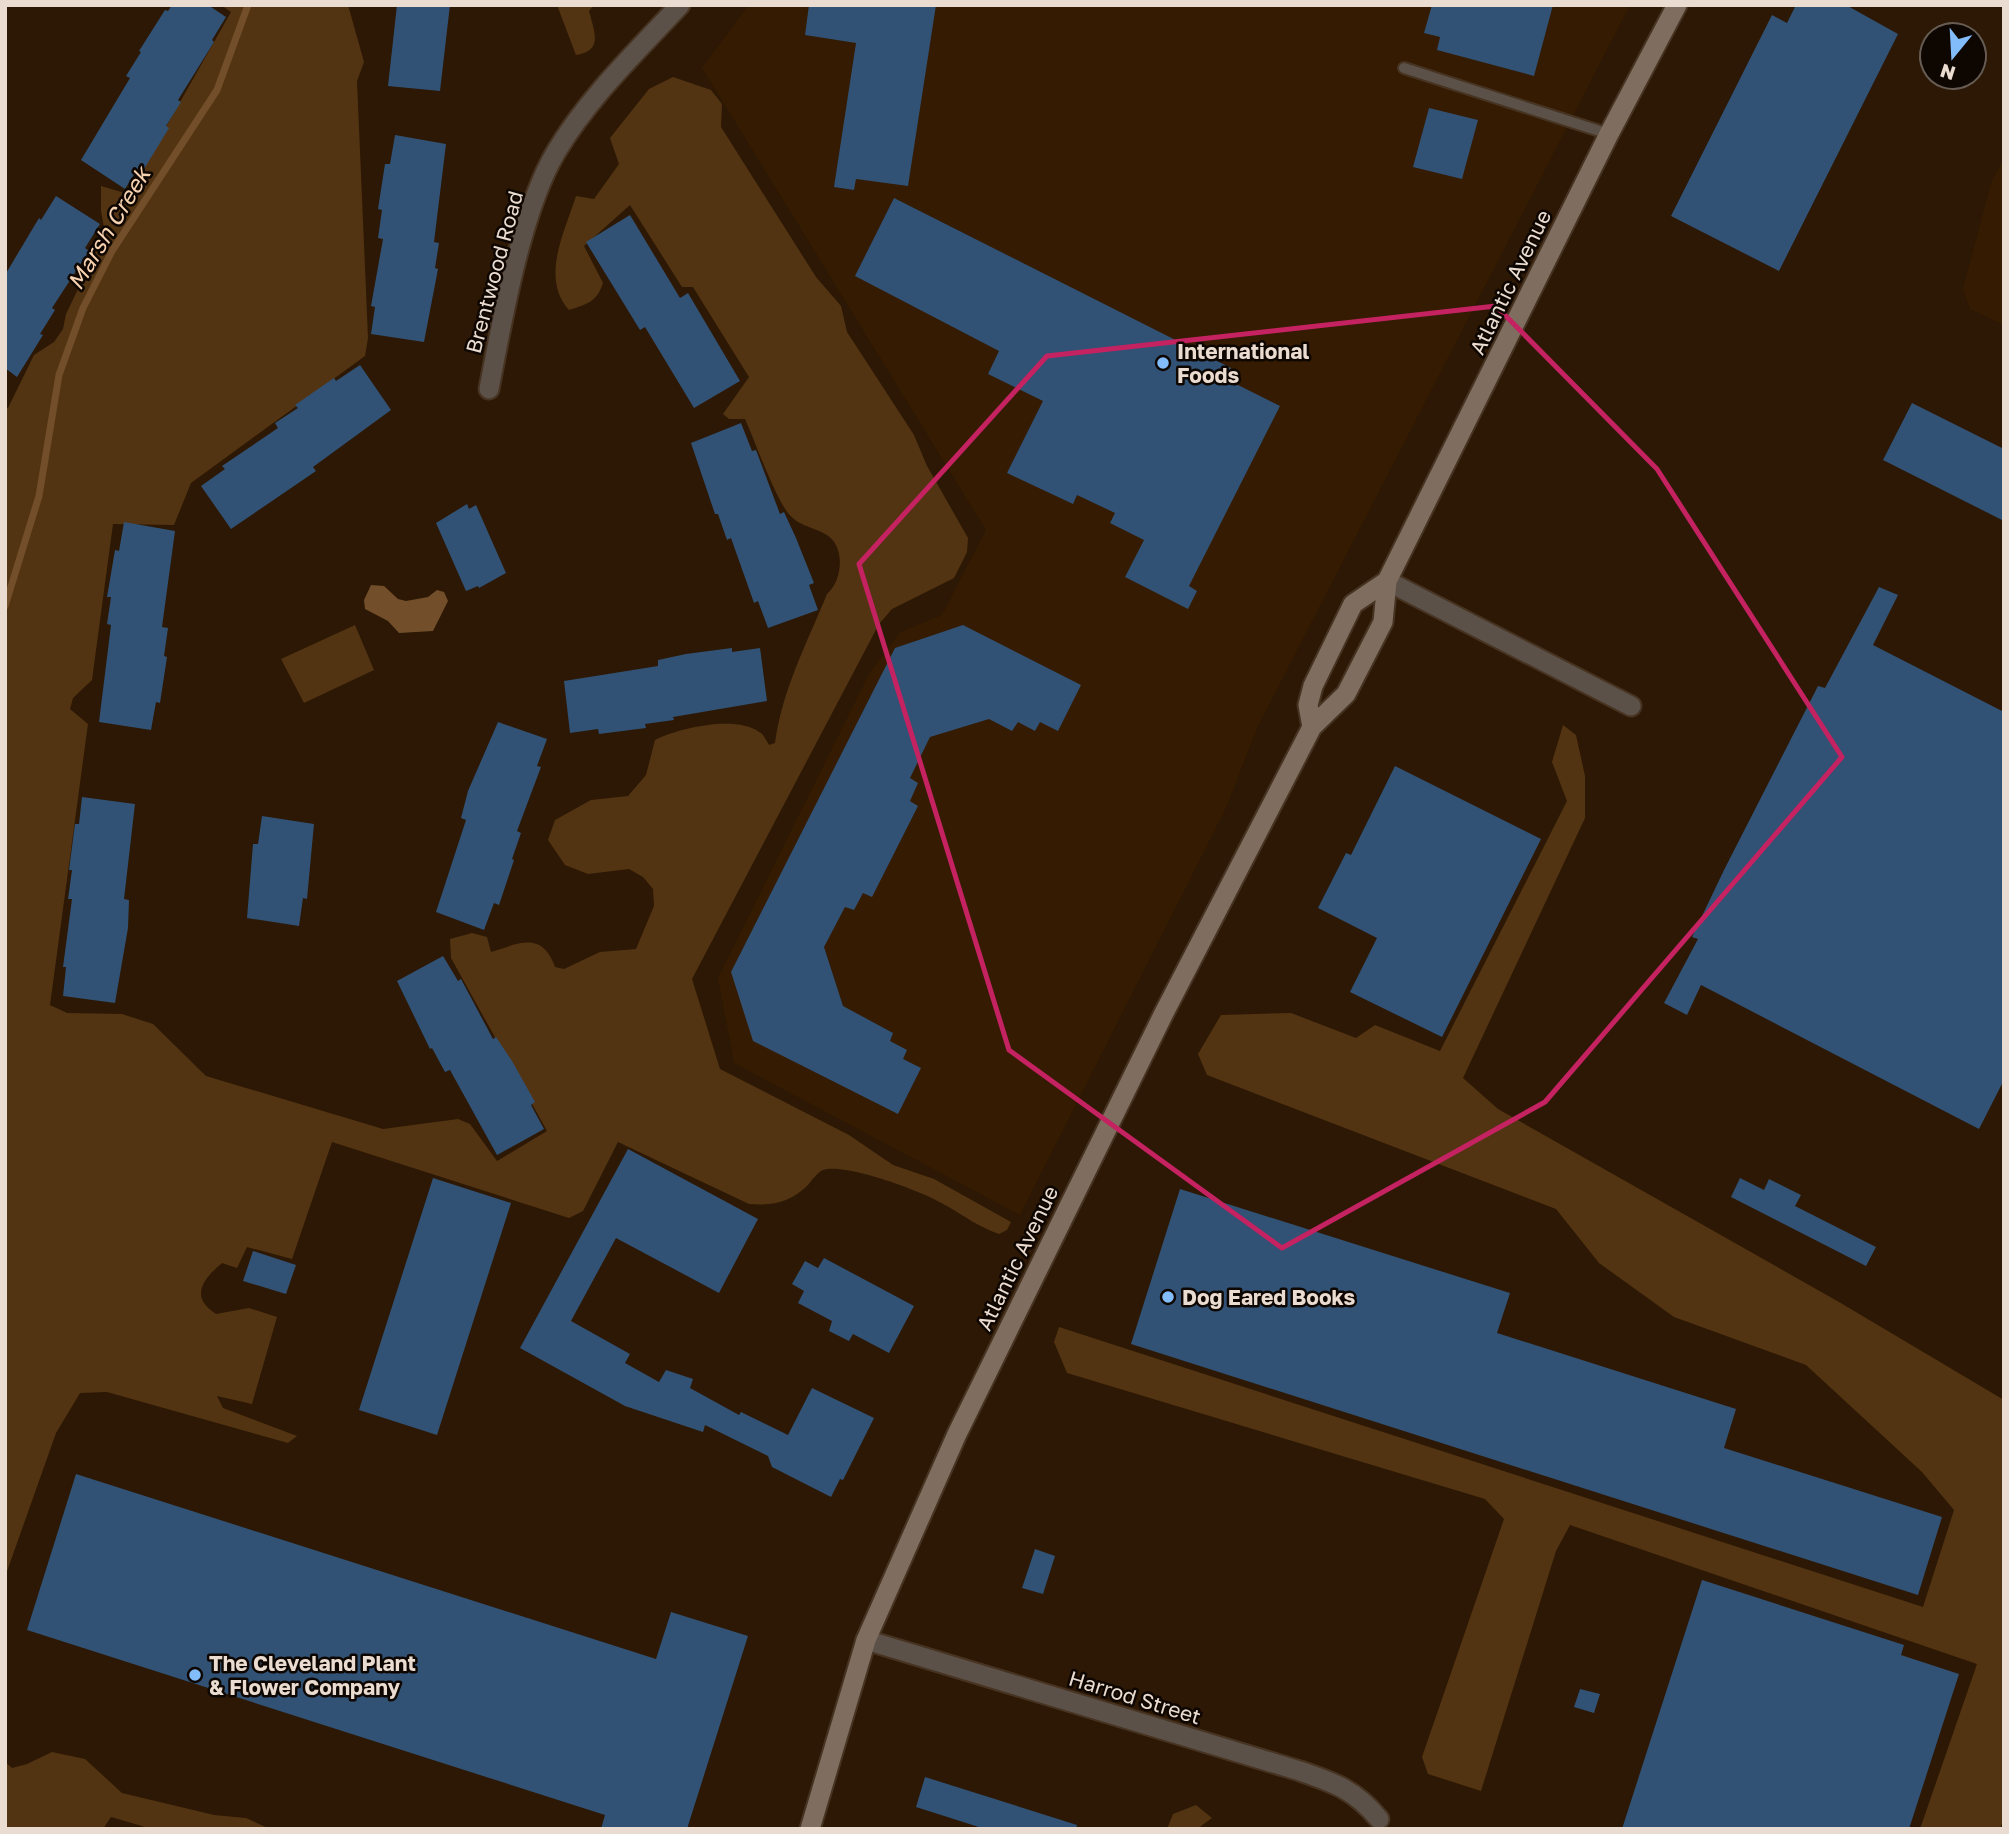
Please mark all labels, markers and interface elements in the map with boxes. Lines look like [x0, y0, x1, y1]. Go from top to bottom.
north arrow [1918, 21, 1988, 91]
text: N [1937, 59, 1958, 86]
water label: Marsh Creek [60, 160, 157, 294]
street label: Brentwood Road [460, 188, 528, 356]
street label: Atlantic Avenue [1464, 205, 1556, 359]
place label: International Foods [1177, 338, 1309, 388]
marker: International Foods [1155, 355, 1171, 371]
street label: Atlantic Avenue [971, 1181, 1063, 1335]
place label: Dog Eared Books [1182, 1284, 1356, 1310]
marker: Dog Eared Books [1160, 1289, 1176, 1305]
place label: The Cleveland Plant & Flower Company [209, 1650, 416, 1700]
street label: Harrod Street [1066, 1665, 1204, 1729]
marker: The Cleveland Plant & Flower Company [187, 1667, 203, 1683]

